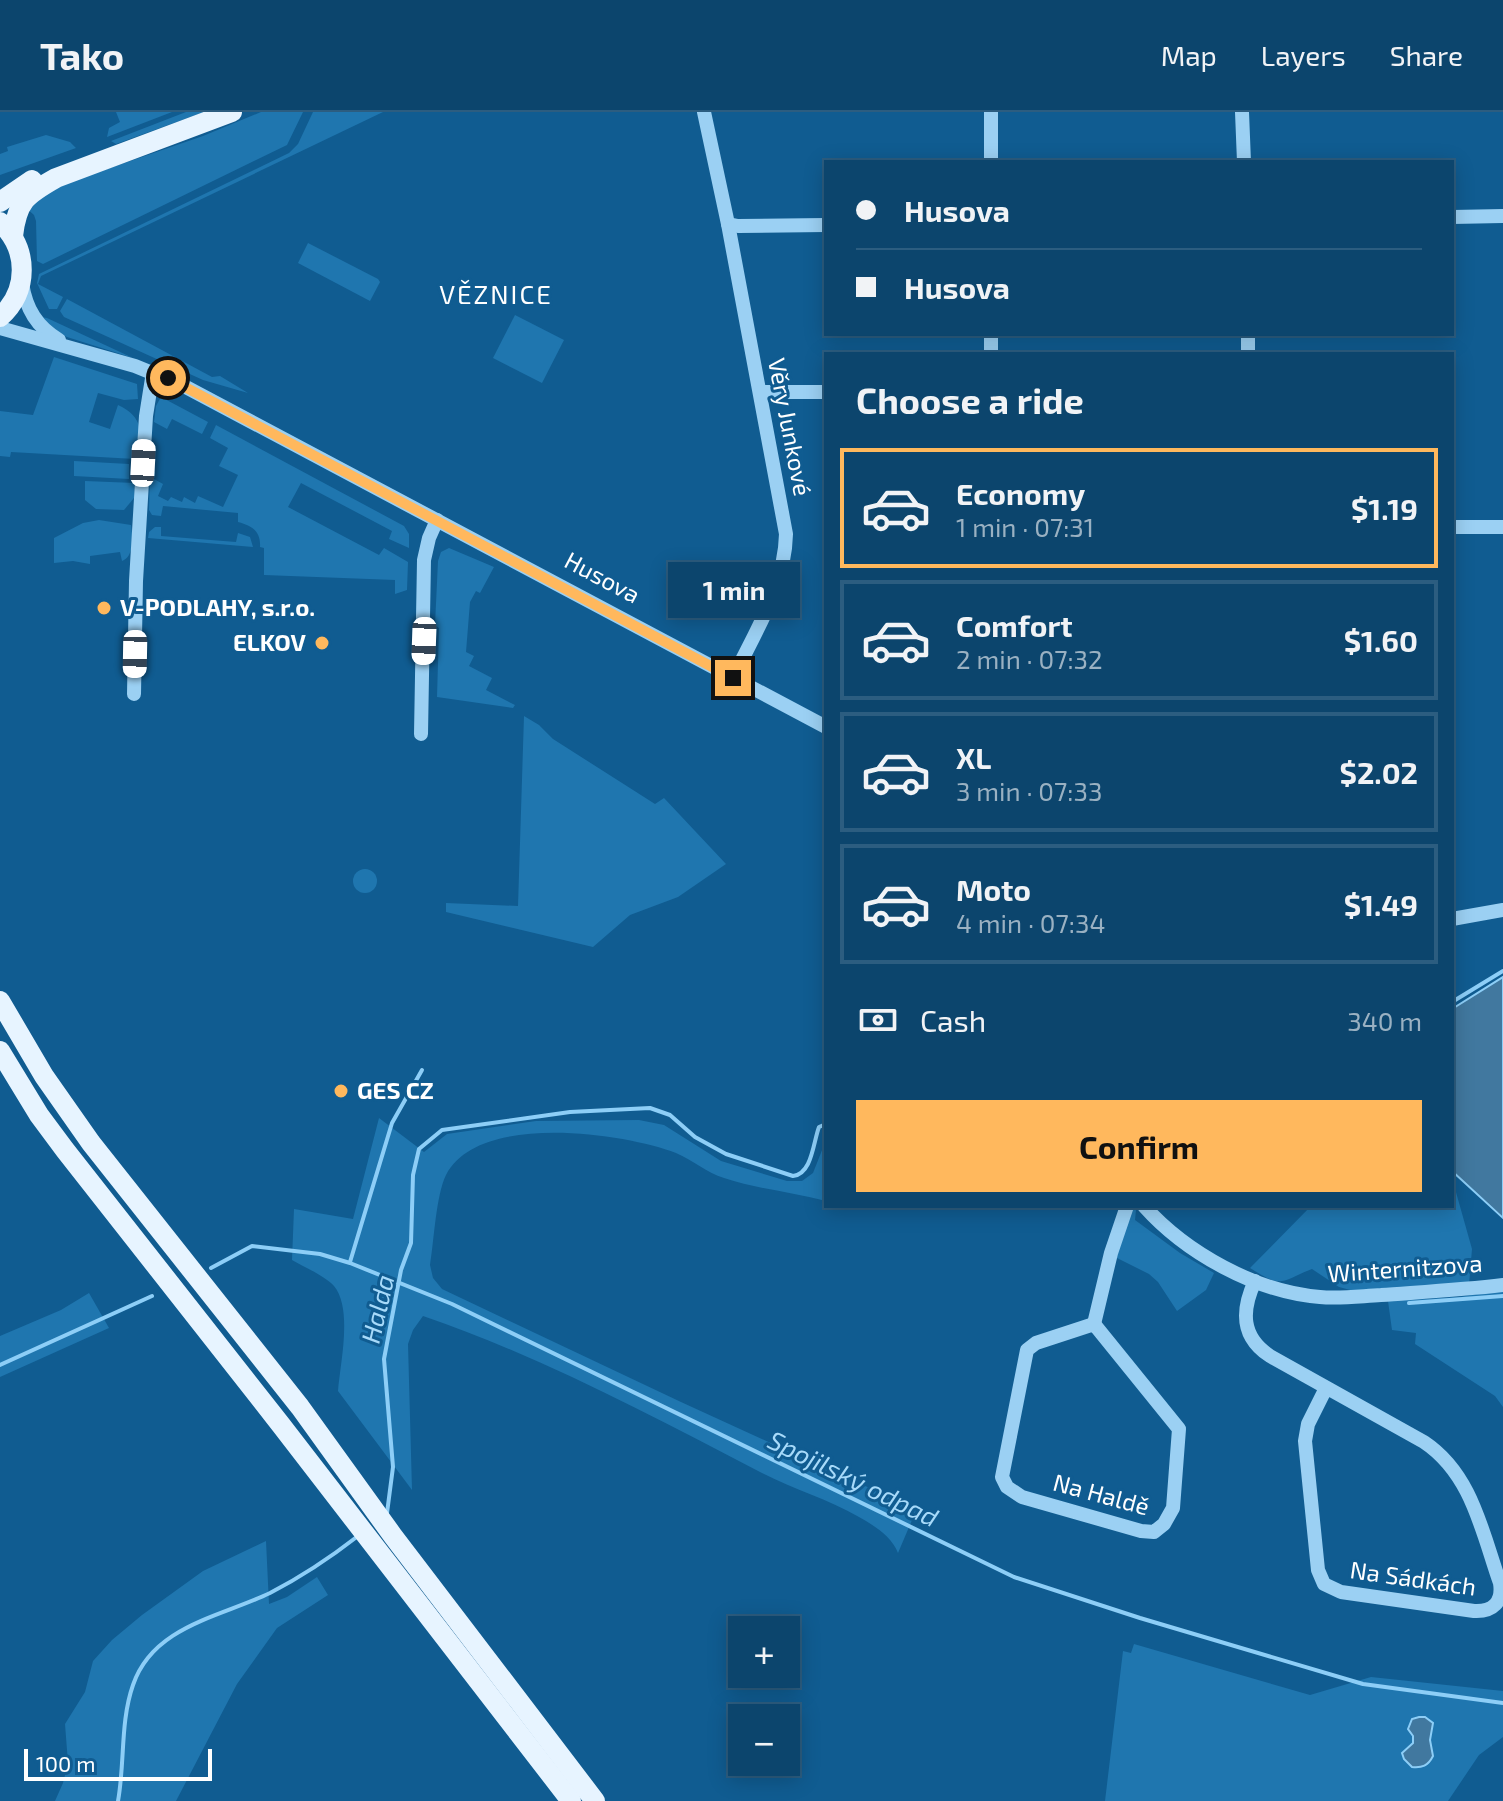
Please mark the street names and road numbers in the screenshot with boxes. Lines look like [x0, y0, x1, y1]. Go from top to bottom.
street label: Věry Junkové [763, 355, 818, 498]
street label: Husova [560, 545, 645, 609]
street label: Winternitzova [1327, 1248, 1483, 1287]
street label: Na Haldě [1050, 1467, 1153, 1520]
street label: Na Sádkách [1348, 1554, 1478, 1601]

